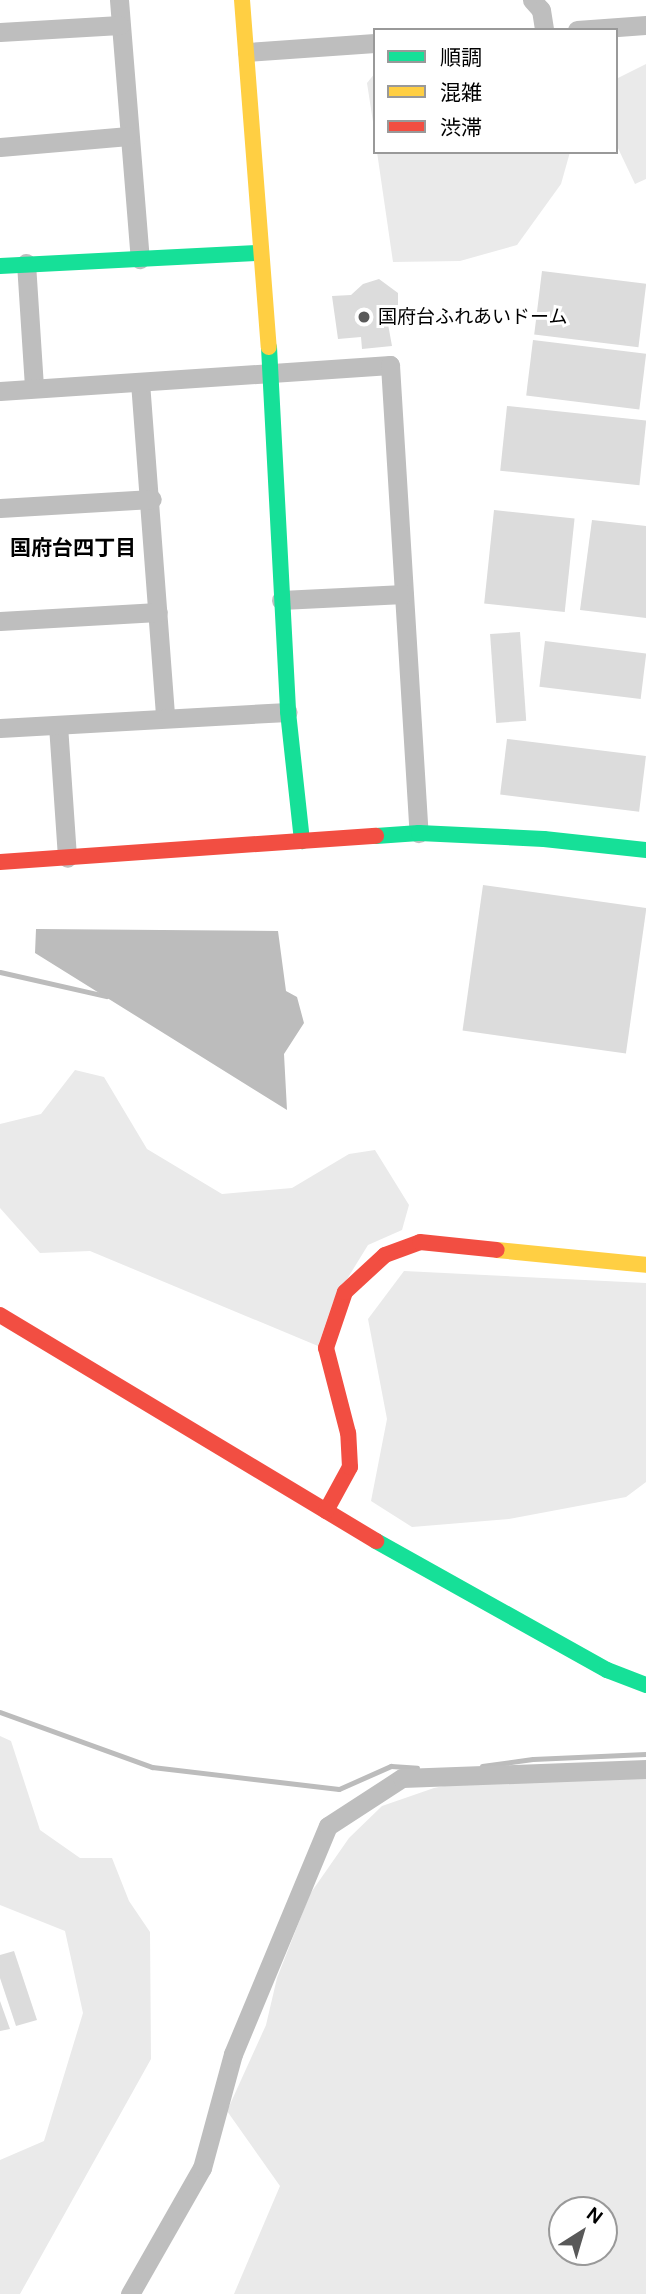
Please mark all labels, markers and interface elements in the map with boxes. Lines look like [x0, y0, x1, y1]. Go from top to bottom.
legend [373, 28, 618, 154]
text: 順調 [440, 44, 482, 72]
text: 混雑 [440, 79, 482, 107]
text: 渋滞 [440, 114, 482, 142]
place label: 国府台ふれあいドーム [378, 306, 568, 328]
marker: 国府台ふれあいドーム [356, 309, 372, 325]
district label: 国府台四丁目 [10, 535, 136, 561]
north arrow [548, 2196, 618, 2266]
text: N [582, 2201, 608, 2230]

